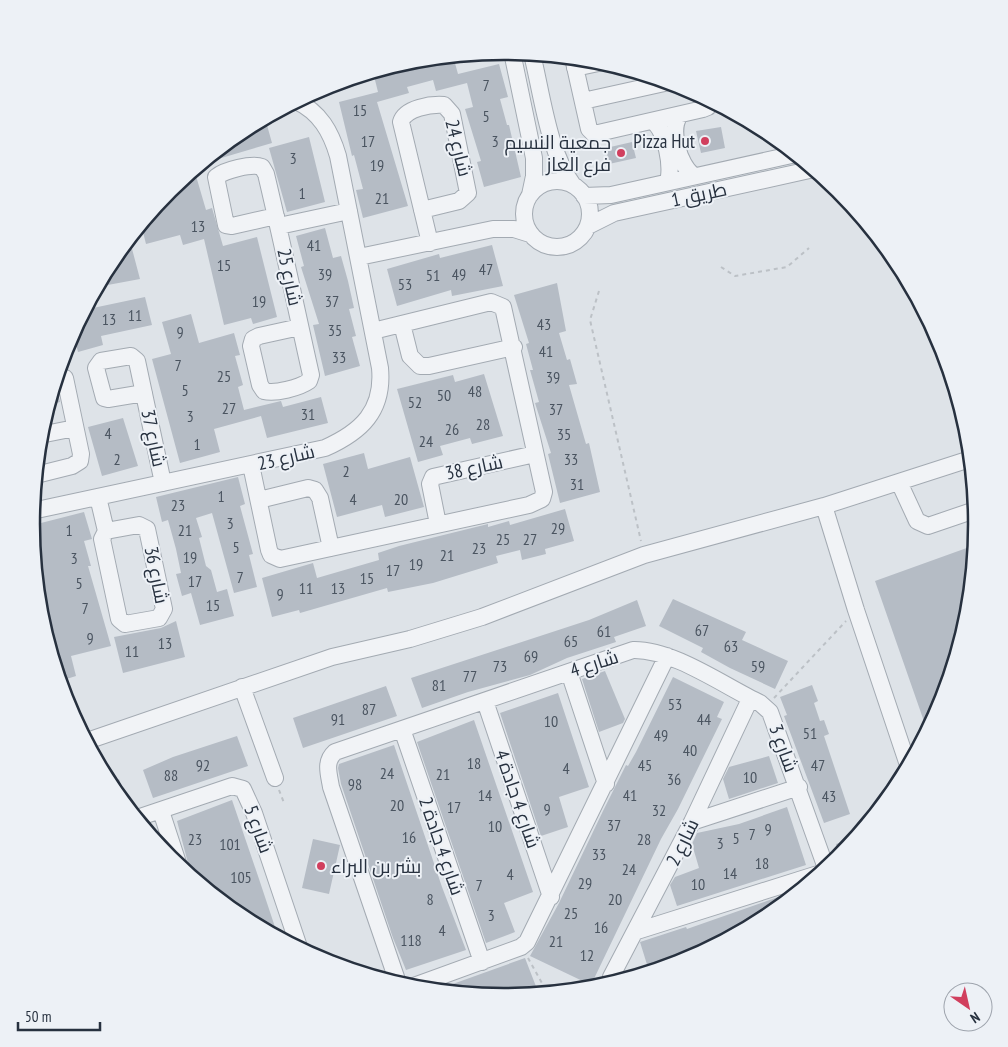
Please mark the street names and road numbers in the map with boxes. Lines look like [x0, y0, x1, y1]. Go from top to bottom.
street label: شارع 24 [438, 117, 478, 180]
street label: طريق 1 [669, 176, 729, 213]
street label: شارع 25 [270, 246, 308, 308]
street label: شارع 37 [134, 407, 172, 469]
street label: شارع 23 [255, 439, 317, 477]
street label: شارع 38 [443, 449, 505, 487]
street label: شارع 36 [138, 544, 174, 606]
street label: شارع 4 [567, 644, 622, 684]
street label: شارع 3 [762, 721, 804, 776]
street label: شارع 4 جادة 4 [488, 747, 546, 852]
street label: شارع 4 جادة 2 [412, 794, 470, 899]
street label: شارع 5 [237, 802, 279, 857]
street label: شارع 2 [660, 815, 705, 870]

